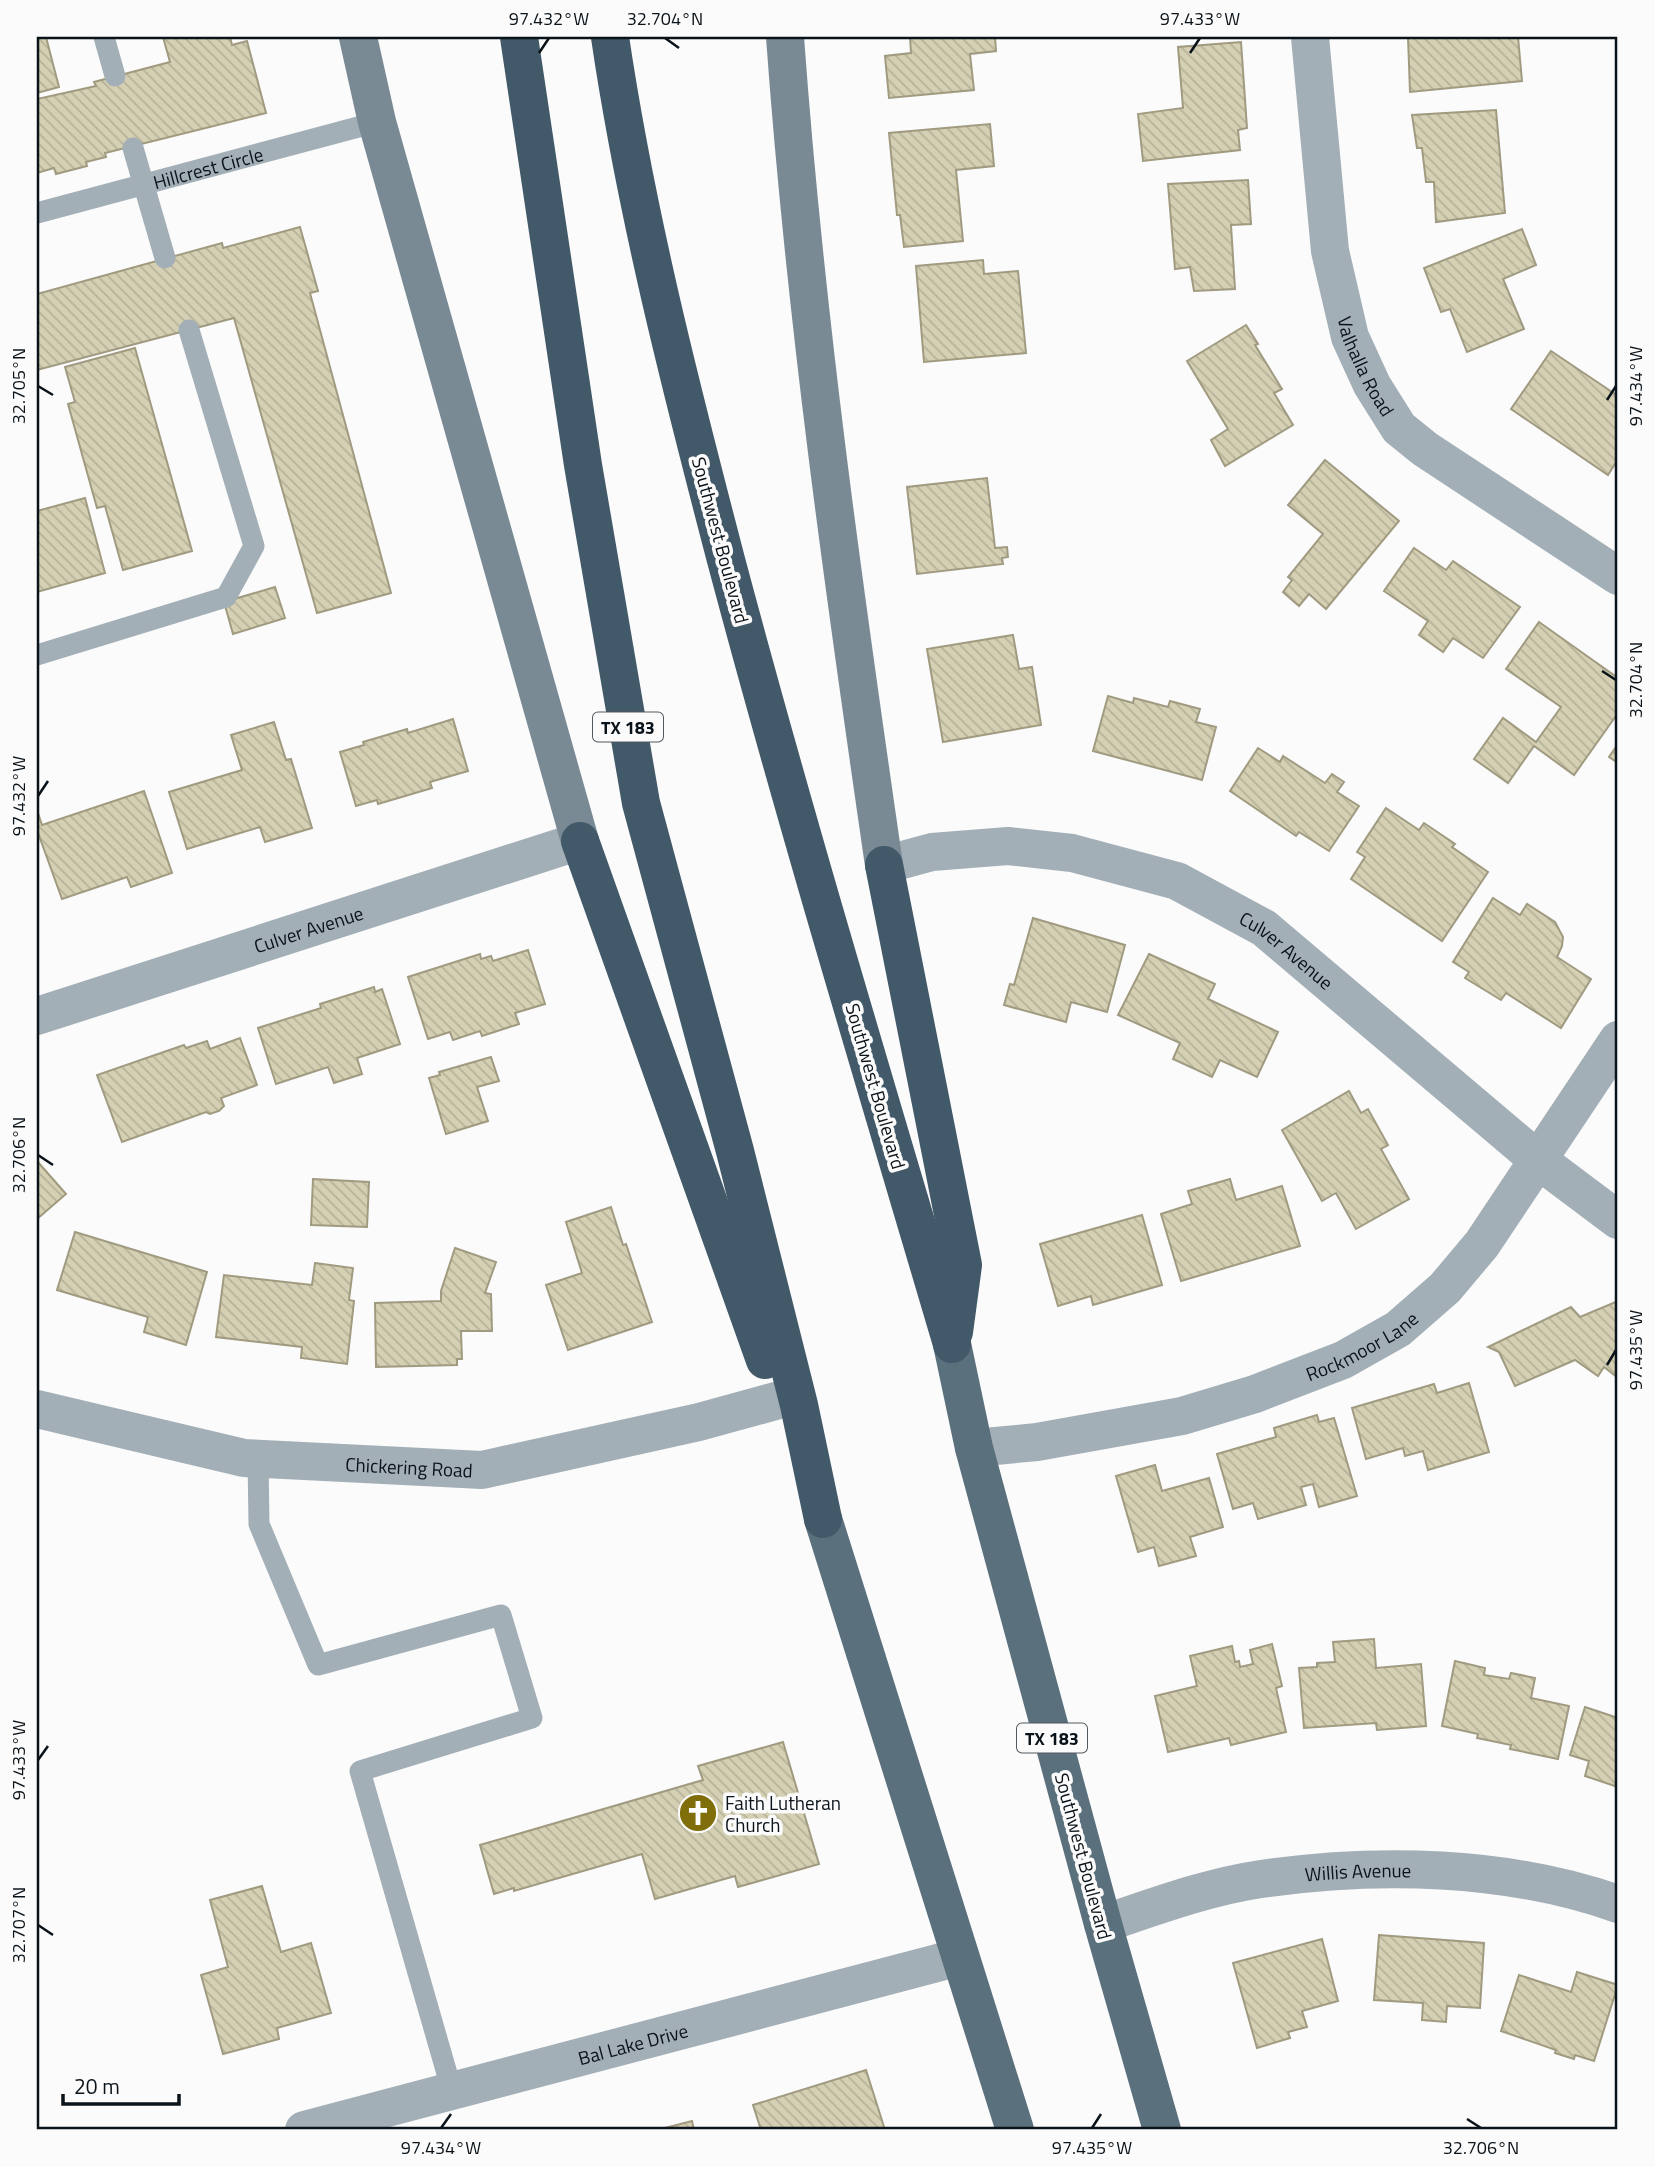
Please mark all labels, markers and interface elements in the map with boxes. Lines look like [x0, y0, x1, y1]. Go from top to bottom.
text: 97.432°W [509, 5, 589, 32]
text: 32.704°N [627, 5, 703, 32]
text: 97.433°W [1160, 5, 1240, 32]
street label: Hillcrest Circle [150, 139, 266, 196]
street label: Valhalla Road [1331, 313, 1402, 421]
text: 97.434°W [1622, 346, 1649, 426]
text: 32.705°N [5, 348, 32, 424]
street label: Southwest Boulevard [685, 453, 757, 627]
text: 32.704°N [1622, 642, 1649, 718]
road number: TX 183 [593, 712, 663, 742]
text: 97.432°W [5, 756, 32, 836]
street label: Culver Avenue [250, 897, 367, 960]
street label: Culver Avenue [1235, 903, 1340, 996]
street label: Southwest Boulevard [838, 1000, 914, 1172]
text: 32.706°N [5, 1117, 32, 1193]
street label: Rockmoor Lane [1301, 1304, 1424, 1388]
text: 97.435°W [1622, 1310, 1649, 1390]
street label: Chickering Road [345, 1449, 474, 1484]
text: 97.433°W [5, 1720, 32, 1800]
road number: TX 183 [1017, 1723, 1087, 1752]
street label: Southwest Boulevard [1048, 1769, 1120, 1943]
place label: Faith Lutheran Church [725, 1788, 841, 1839]
church icon: Faith Lutheran Church [677, 1792, 719, 1834]
street label: Willis Avenue [1304, 1855, 1411, 1888]
text: 32.707°N [5, 1887, 32, 1963]
street label: Bal Lake Drive [575, 2015, 691, 2072]
scale bar [63, 2062, 178, 2106]
text: 20 m [74, 2070, 120, 2102]
text: 97.434°W [401, 2134, 481, 2161]
text: 97.435°W [1052, 2134, 1132, 2161]
text: 32.706°N [1443, 2134, 1519, 2161]

